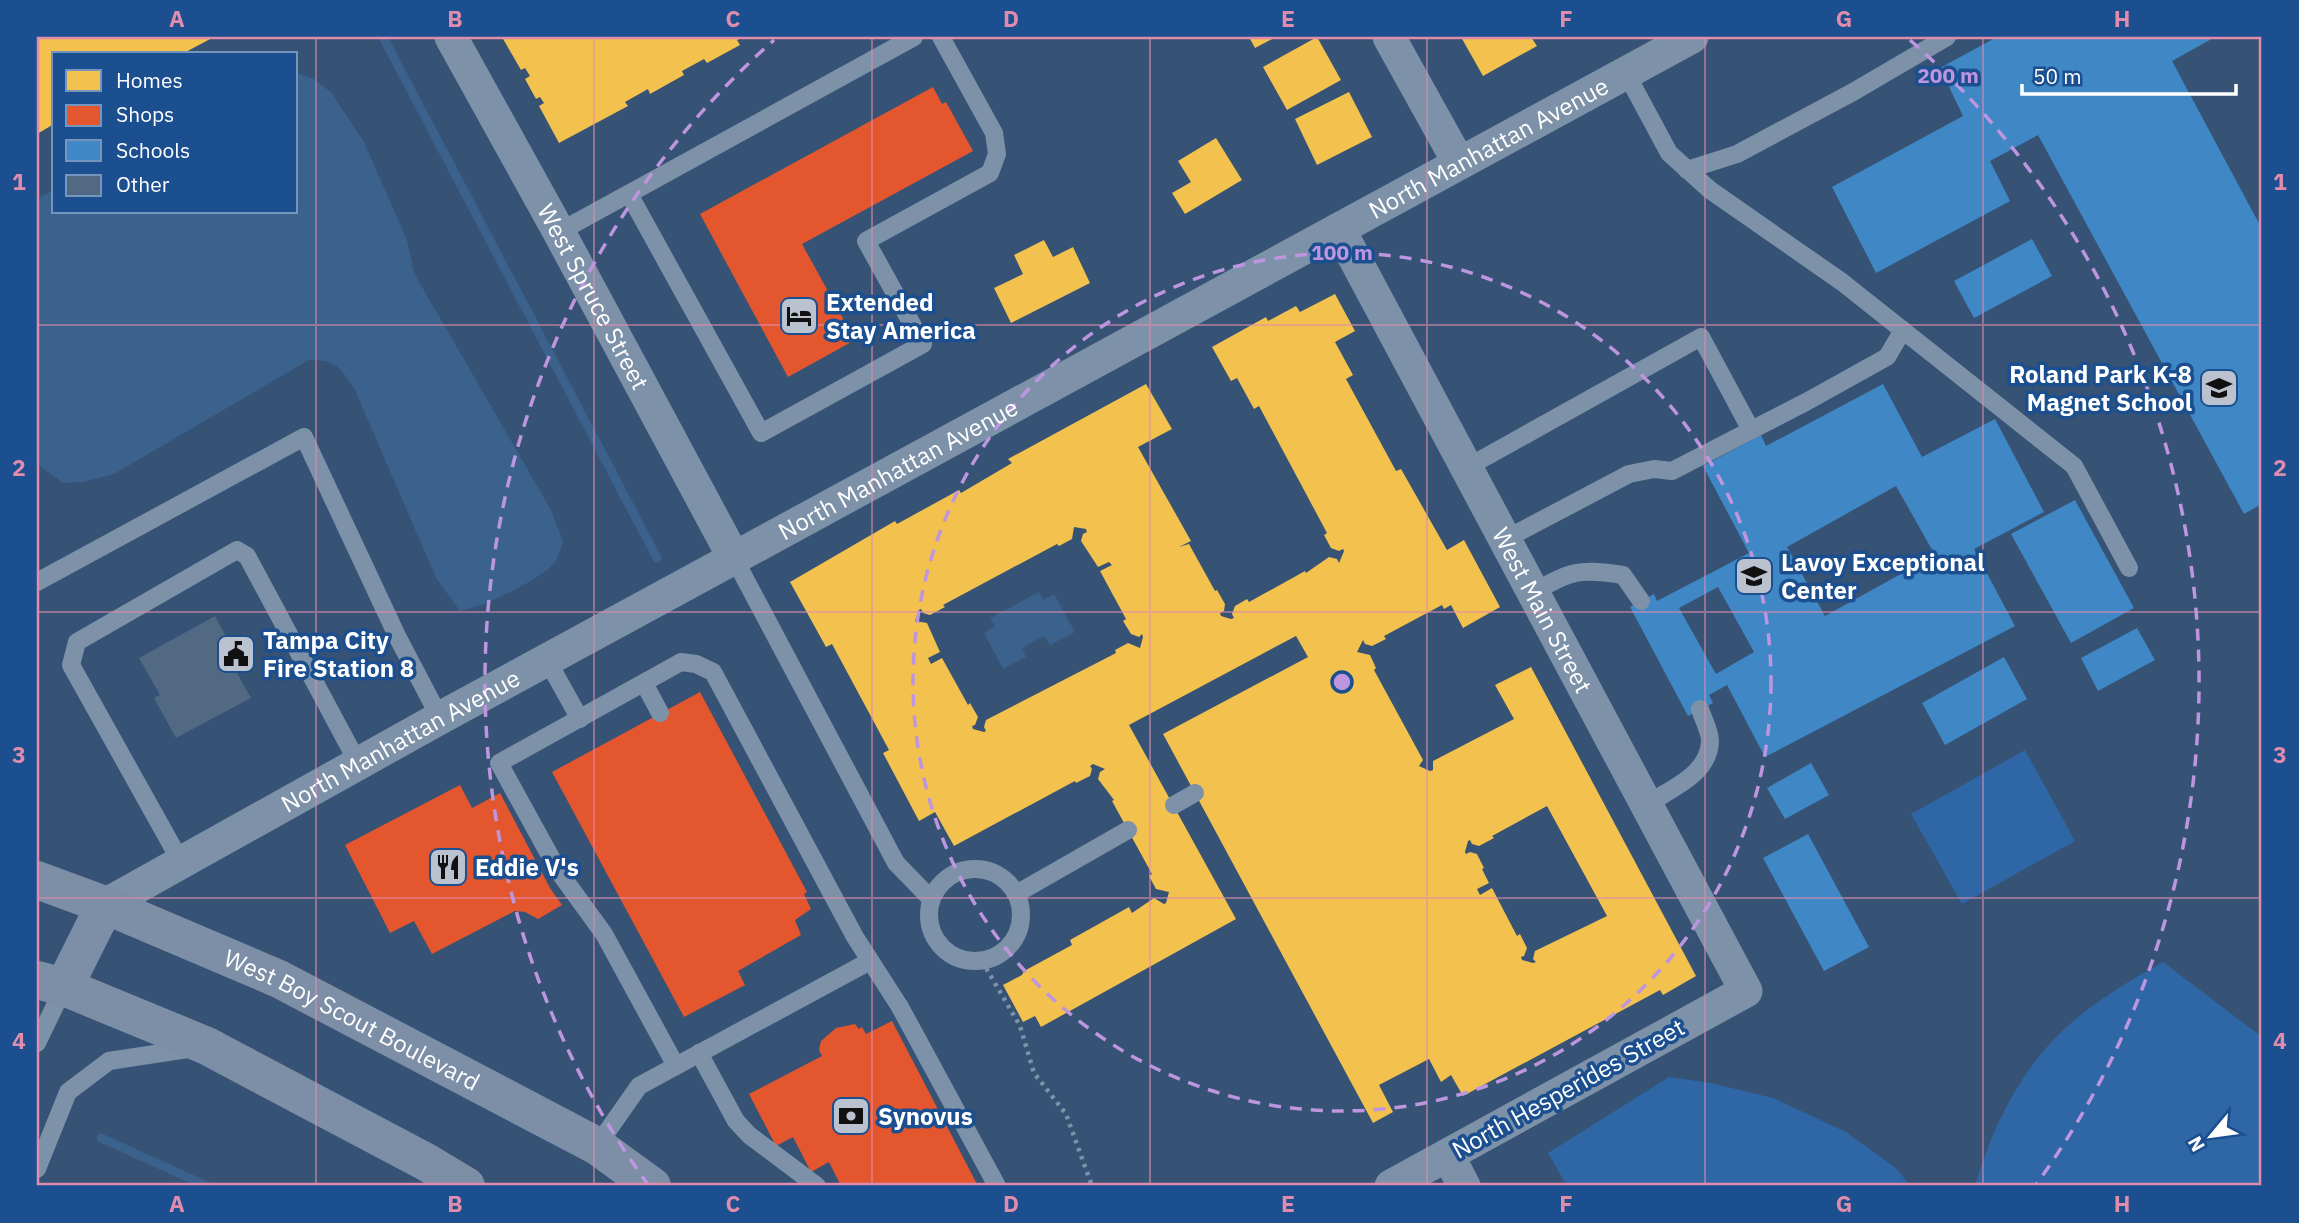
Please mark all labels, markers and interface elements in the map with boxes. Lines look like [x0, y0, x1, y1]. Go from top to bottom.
text: A [169, 3, 185, 33]
text: B [447, 3, 463, 33]
text: C [726, 3, 741, 33]
text: D [1003, 3, 1019, 33]
text: E [1281, 3, 1295, 33]
text: F [1559, 3, 1573, 33]
text: G [1836, 3, 1852, 33]
text: H [2114, 3, 2130, 33]
legend [52, 52, 298, 214]
scale bar [2022, 52, 2236, 96]
text: 200 m [1917, 61, 1979, 89]
text: 50 m [2033, 62, 2082, 90]
text: Homes [116, 66, 183, 94]
street label: North Manhattan Avenue [1363, 70, 1614, 226]
text: Shops [116, 100, 174, 128]
text: Schools [116, 136, 190, 164]
text: 1 [12, 166, 26, 196]
text: 1 [2273, 166, 2287, 196]
text: Other [116, 170, 170, 198]
street label: West Spruce Street [530, 198, 657, 395]
text: 100 m [1311, 238, 1373, 266]
place label: Extended Stay America [826, 286, 976, 346]
hotel icon: Extended Stay America [778, 295, 820, 337]
place label: Roland Park K-8 Magnet School [2009, 358, 2192, 418]
school or university icon: Roland Park K-8 Magnet School [2198, 367, 2240, 409]
street label: North Manhattan Avenue [772, 391, 1024, 547]
text: 2 [12, 452, 26, 482]
text: 2 [2273, 452, 2287, 482]
street label: West Main Street [1485, 522, 1600, 698]
place label: Lavoy Exceptional Center [1781, 546, 1984, 606]
school or university icon: Lavoy Exceptional Center [1733, 555, 1775, 597]
place label: Tampa City Fire Station 8 [263, 624, 414, 684]
public building icon: Tampa City Fire Station 8 [215, 633, 257, 675]
street label: North Manhattan Avenue [275, 662, 525, 820]
centre of rings [1330, 670, 1354, 694]
text: 3 [12, 739, 26, 769]
text: 3 [2273, 739, 2287, 769]
restaurant icon: Eddie V's [427, 846, 469, 888]
place label: Eddie V's [475, 851, 579, 883]
street label: West Boy Scout Boulevard [219, 942, 486, 1098]
street label: North Hesperides Street [1446, 1011, 1690, 1165]
text: 4 [12, 1025, 26, 1055]
text: 4 [2273, 1025, 2287, 1055]
bank icon: Synovus [830, 1095, 872, 1137]
place label: Synovus [878, 1100, 973, 1132]
north arrow [2176, 1100, 2246, 1170]
text: N [2182, 1132, 2210, 1156]
text: A [169, 1188, 185, 1218]
text: B [447, 1188, 463, 1218]
text: C [726, 1188, 741, 1218]
text: D [1003, 1188, 1019, 1218]
text: E [1281, 1188, 1295, 1218]
text: F [1559, 1188, 1573, 1218]
text: G [1836, 1188, 1852, 1218]
text: H [2114, 1188, 2130, 1218]

